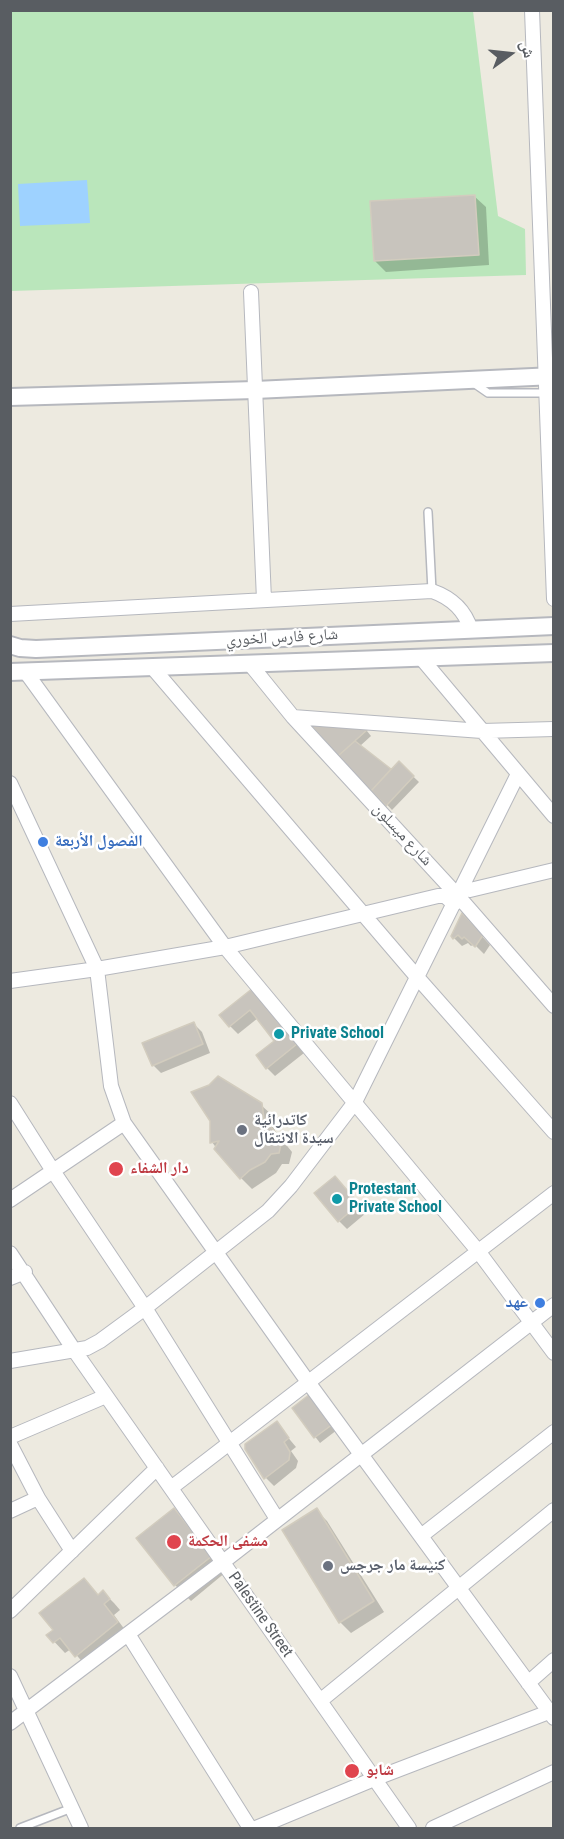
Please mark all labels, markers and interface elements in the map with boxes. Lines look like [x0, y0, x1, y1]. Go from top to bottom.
north arrow [480, 24, 540, 84]
text: ش [516, 39, 539, 60]
street label: شارع فارس الخوري [225, 625, 339, 651]
street label: شارع ميسلون [368, 800, 436, 870]
place label: الفصول الأربعة [55, 832, 143, 852]
marker: الفصول الأربعة [36, 835, 50, 849]
place label: Private School [291, 1024, 384, 1044]
marker: Private School [272, 1027, 286, 1041]
place label: كاتدرائية سيدة الانتقال [254, 1111, 334, 1149]
marker: كاتدرائية سيدة الانتقال [235, 1123, 249, 1137]
place label: دار الشفاء [130, 1159, 189, 1179]
marker: دار الشفاء [107, 1160, 125, 1178]
place label: Protestant Private School [349, 1180, 442, 1218]
marker: Protestant Private School [330, 1192, 344, 1206]
place label: عهد [506, 1293, 528, 1313]
marker: عهد [533, 1296, 547, 1310]
place label: مشفى الحكمة [188, 1532, 268, 1552]
marker: مشفى الحكمة [165, 1533, 183, 1551]
place label: كنيسة مار جرجس [340, 1556, 445, 1576]
marker: كنيسة مار جرجس [321, 1559, 335, 1573]
street label: Palestine Street [224, 1569, 296, 1661]
place label: شابو [366, 1761, 394, 1781]
marker: شابو [343, 1762, 361, 1780]

